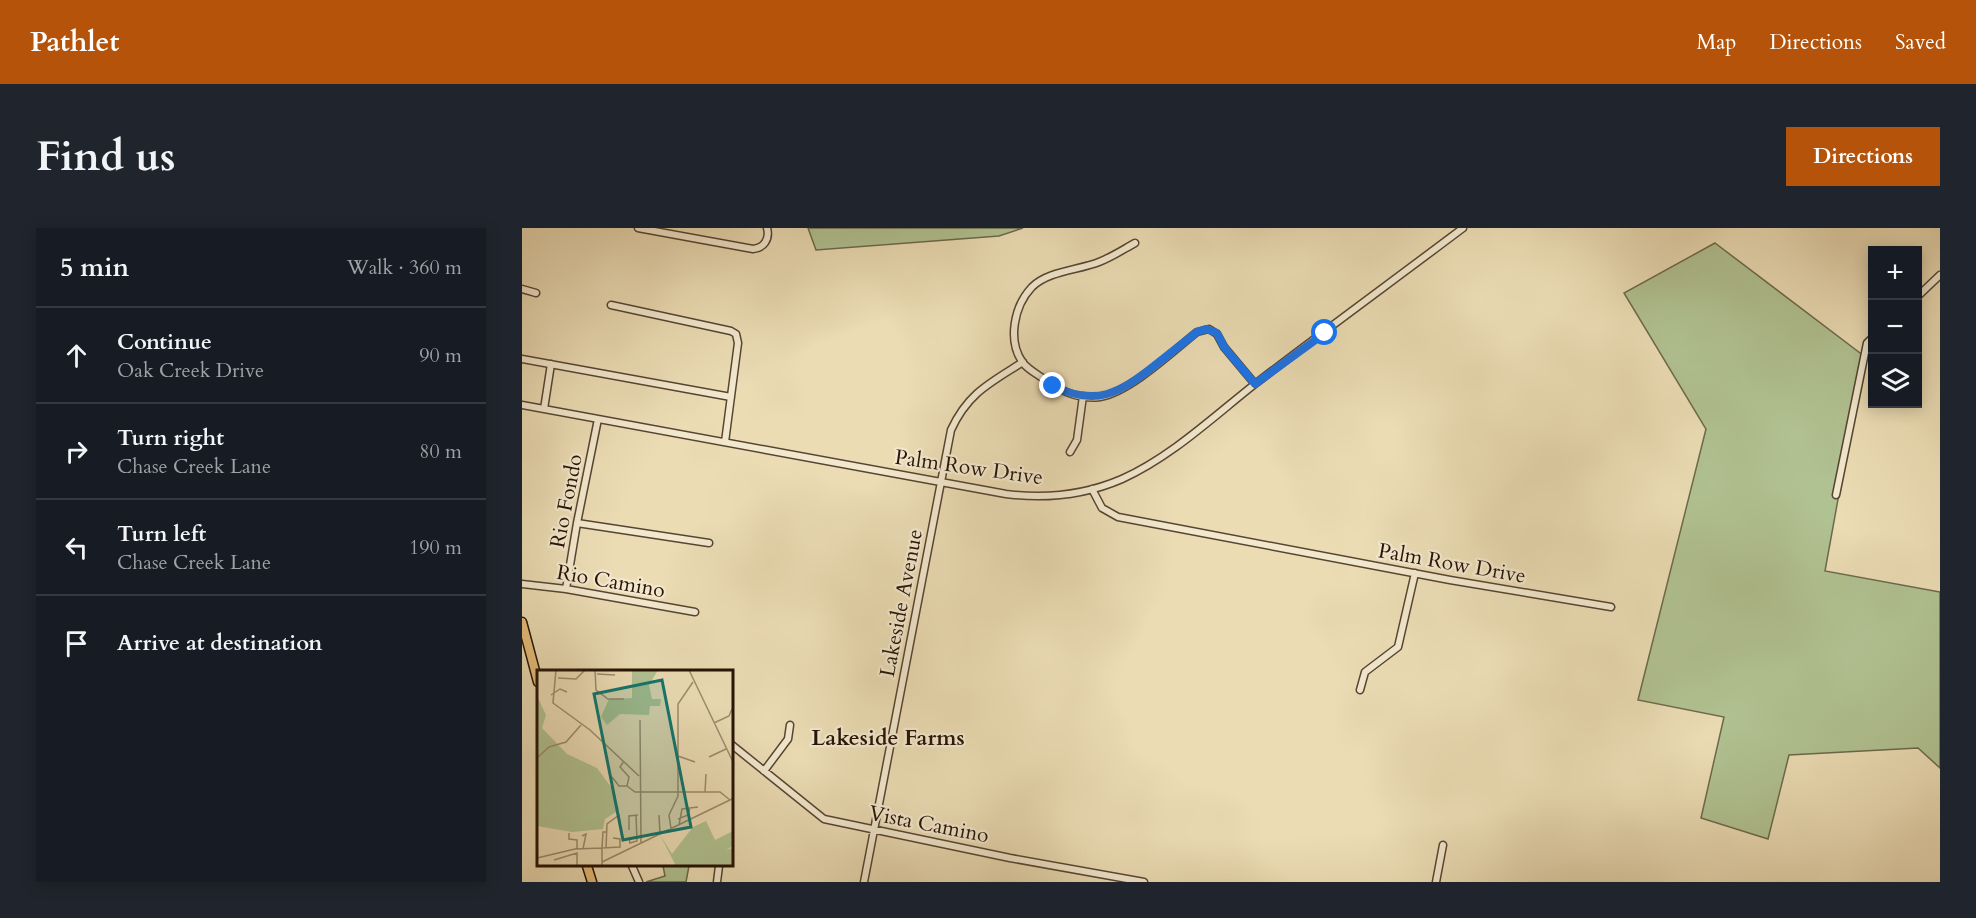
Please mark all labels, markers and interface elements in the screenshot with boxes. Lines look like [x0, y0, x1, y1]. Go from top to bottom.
text: Pathlet [30, 23, 119, 61]
text: Map [1696, 28, 1736, 57]
text: Directions [1769, 28, 1862, 57]
text: Saved [1895, 28, 1946, 57]
button: Directions [1786, 127, 1940, 186]
text: Find us [36, 128, 176, 185]
map controls [1868, 246, 1922, 408]
button: + [1868, 246, 1922, 300]
text: 5 min [60, 250, 129, 285]
text: Walk · 360 m [347, 254, 462, 281]
button: − [1868, 300, 1922, 354]
route start [1311, 319, 1337, 345]
text: Continue [117, 327, 212, 357]
icon: ahead [60, 339, 93, 372]
text: 90 m [419, 342, 462, 369]
button: layers [1868, 354, 1922, 408]
text: Oak Creek Drive [117, 357, 264, 384]
route end [1039, 372, 1065, 398]
text: Turn right [117, 423, 224, 453]
icon: right [60, 435, 93, 468]
text: 80 m [419, 438, 462, 465]
street label: Palm Row Drive [893, 443, 1045, 492]
street label: Rio Fondo [543, 452, 590, 551]
text: Chase Creek Lane [117, 453, 271, 480]
text: Turn left [117, 519, 206, 549]
street label: Lakeside Avenue [873, 527, 930, 679]
icon: left [60, 531, 93, 564]
text: 190 m [409, 534, 462, 561]
street label: Palm Row Drive [1376, 536, 1528, 591]
text: Chase Creek Lane [117, 549, 271, 576]
street label: Rio Camino [554, 558, 667, 605]
icon: arrive [60, 627, 93, 660]
text: Arrive at destination [117, 628, 322, 658]
inset map [537, 670, 734, 867]
district label: Lakeside Farms [811, 723, 965, 753]
street label: Vista Camino [866, 799, 991, 850]

